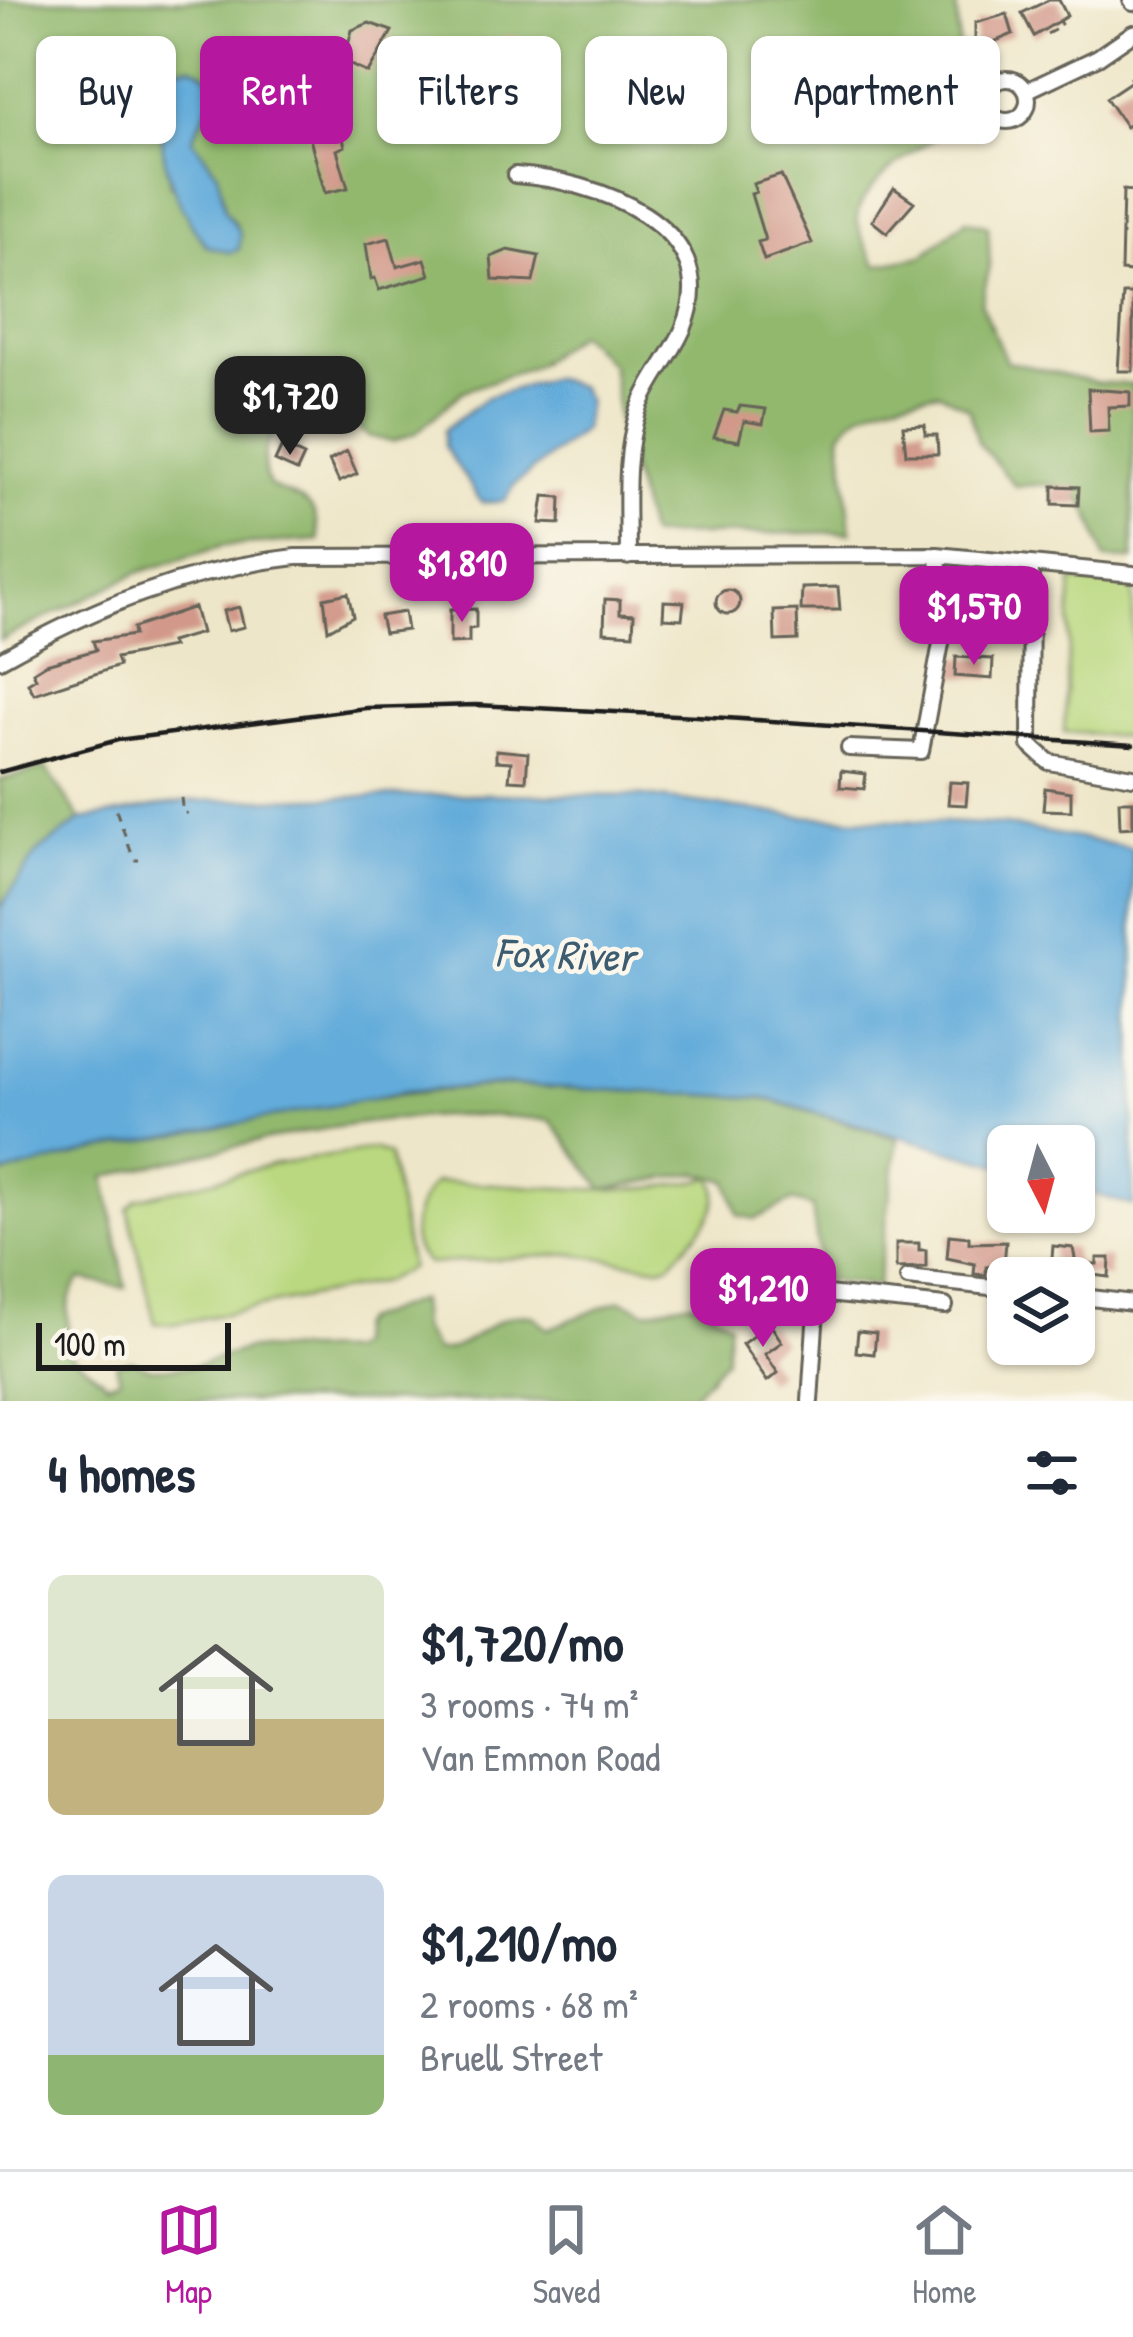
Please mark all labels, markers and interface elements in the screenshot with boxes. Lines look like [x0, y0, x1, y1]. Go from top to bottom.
chip: Buy [36, 36, 176, 144]
chip: Rent [200, 36, 353, 144]
chip: Filters [377, 36, 561, 144]
chip: New [585, 36, 727, 144]
chip: Apartment [751, 36, 1000, 144]
pin: $1,720 [192, 356, 388, 458]
text: $1,720 [242, 368, 338, 421]
pin: $1,810 [364, 523, 560, 625]
text: $1,810 [417, 535, 507, 588]
pin: $1,570 [876, 566, 1072, 668]
text: $1,570 [926, 578, 1022, 631]
water label: Fox River [494, 923, 640, 985]
north arrow [987, 1125, 1095, 1233]
map controls [987, 1125, 1095, 1365]
pin: $1,210 [665, 1248, 861, 1350]
button: layers [987, 1257, 1095, 1365]
text: $1,210 [717, 1260, 809, 1313]
scale bar [36, 1317, 231, 1370]
text: 100 m [54, 1322, 126, 1366]
text: 4 homes [48, 1439, 195, 1508]
icon: filters [1019, 1440, 1085, 1506]
text: $1,720/mo [420, 1608, 623, 1677]
icon: home [144, 1623, 288, 1767]
text: 3 rooms · 74 m² [420, 1677, 639, 1730]
text: Van Emmon Road [420, 1730, 660, 1783]
text: $1,210/mo [420, 1908, 617, 1977]
icon: home [144, 1923, 288, 2067]
text: 2 rooms · 68 m² [420, 1977, 638, 2030]
text: Bruell Street [420, 2030, 602, 2083]
tab: Map [156, 2197, 222, 2313]
tab: Saved [533, 2197, 600, 2313]
tab: Home [911, 2197, 977, 2313]

